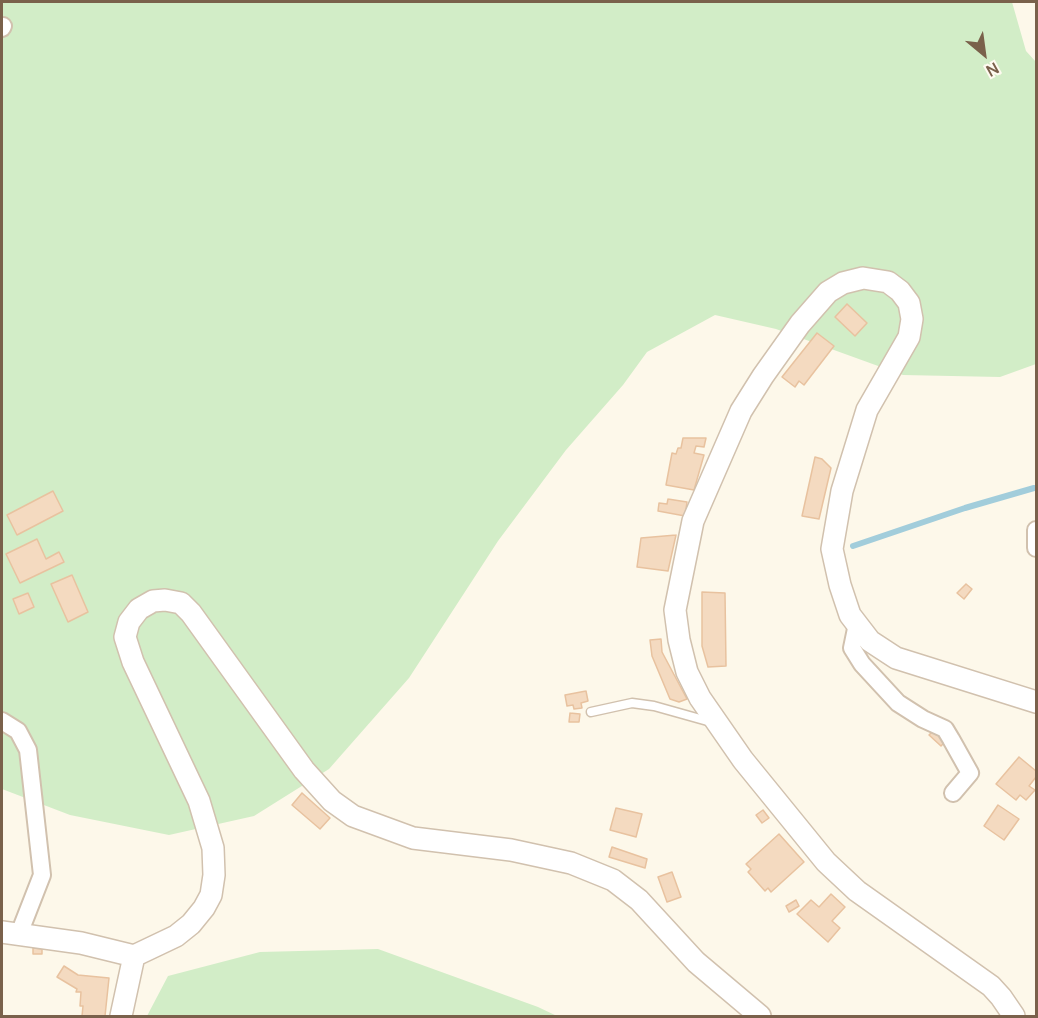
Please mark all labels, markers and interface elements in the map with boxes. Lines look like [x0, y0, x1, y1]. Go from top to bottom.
north arrow [954, 24, 1014, 84]
text: N [982, 57, 1003, 82]

